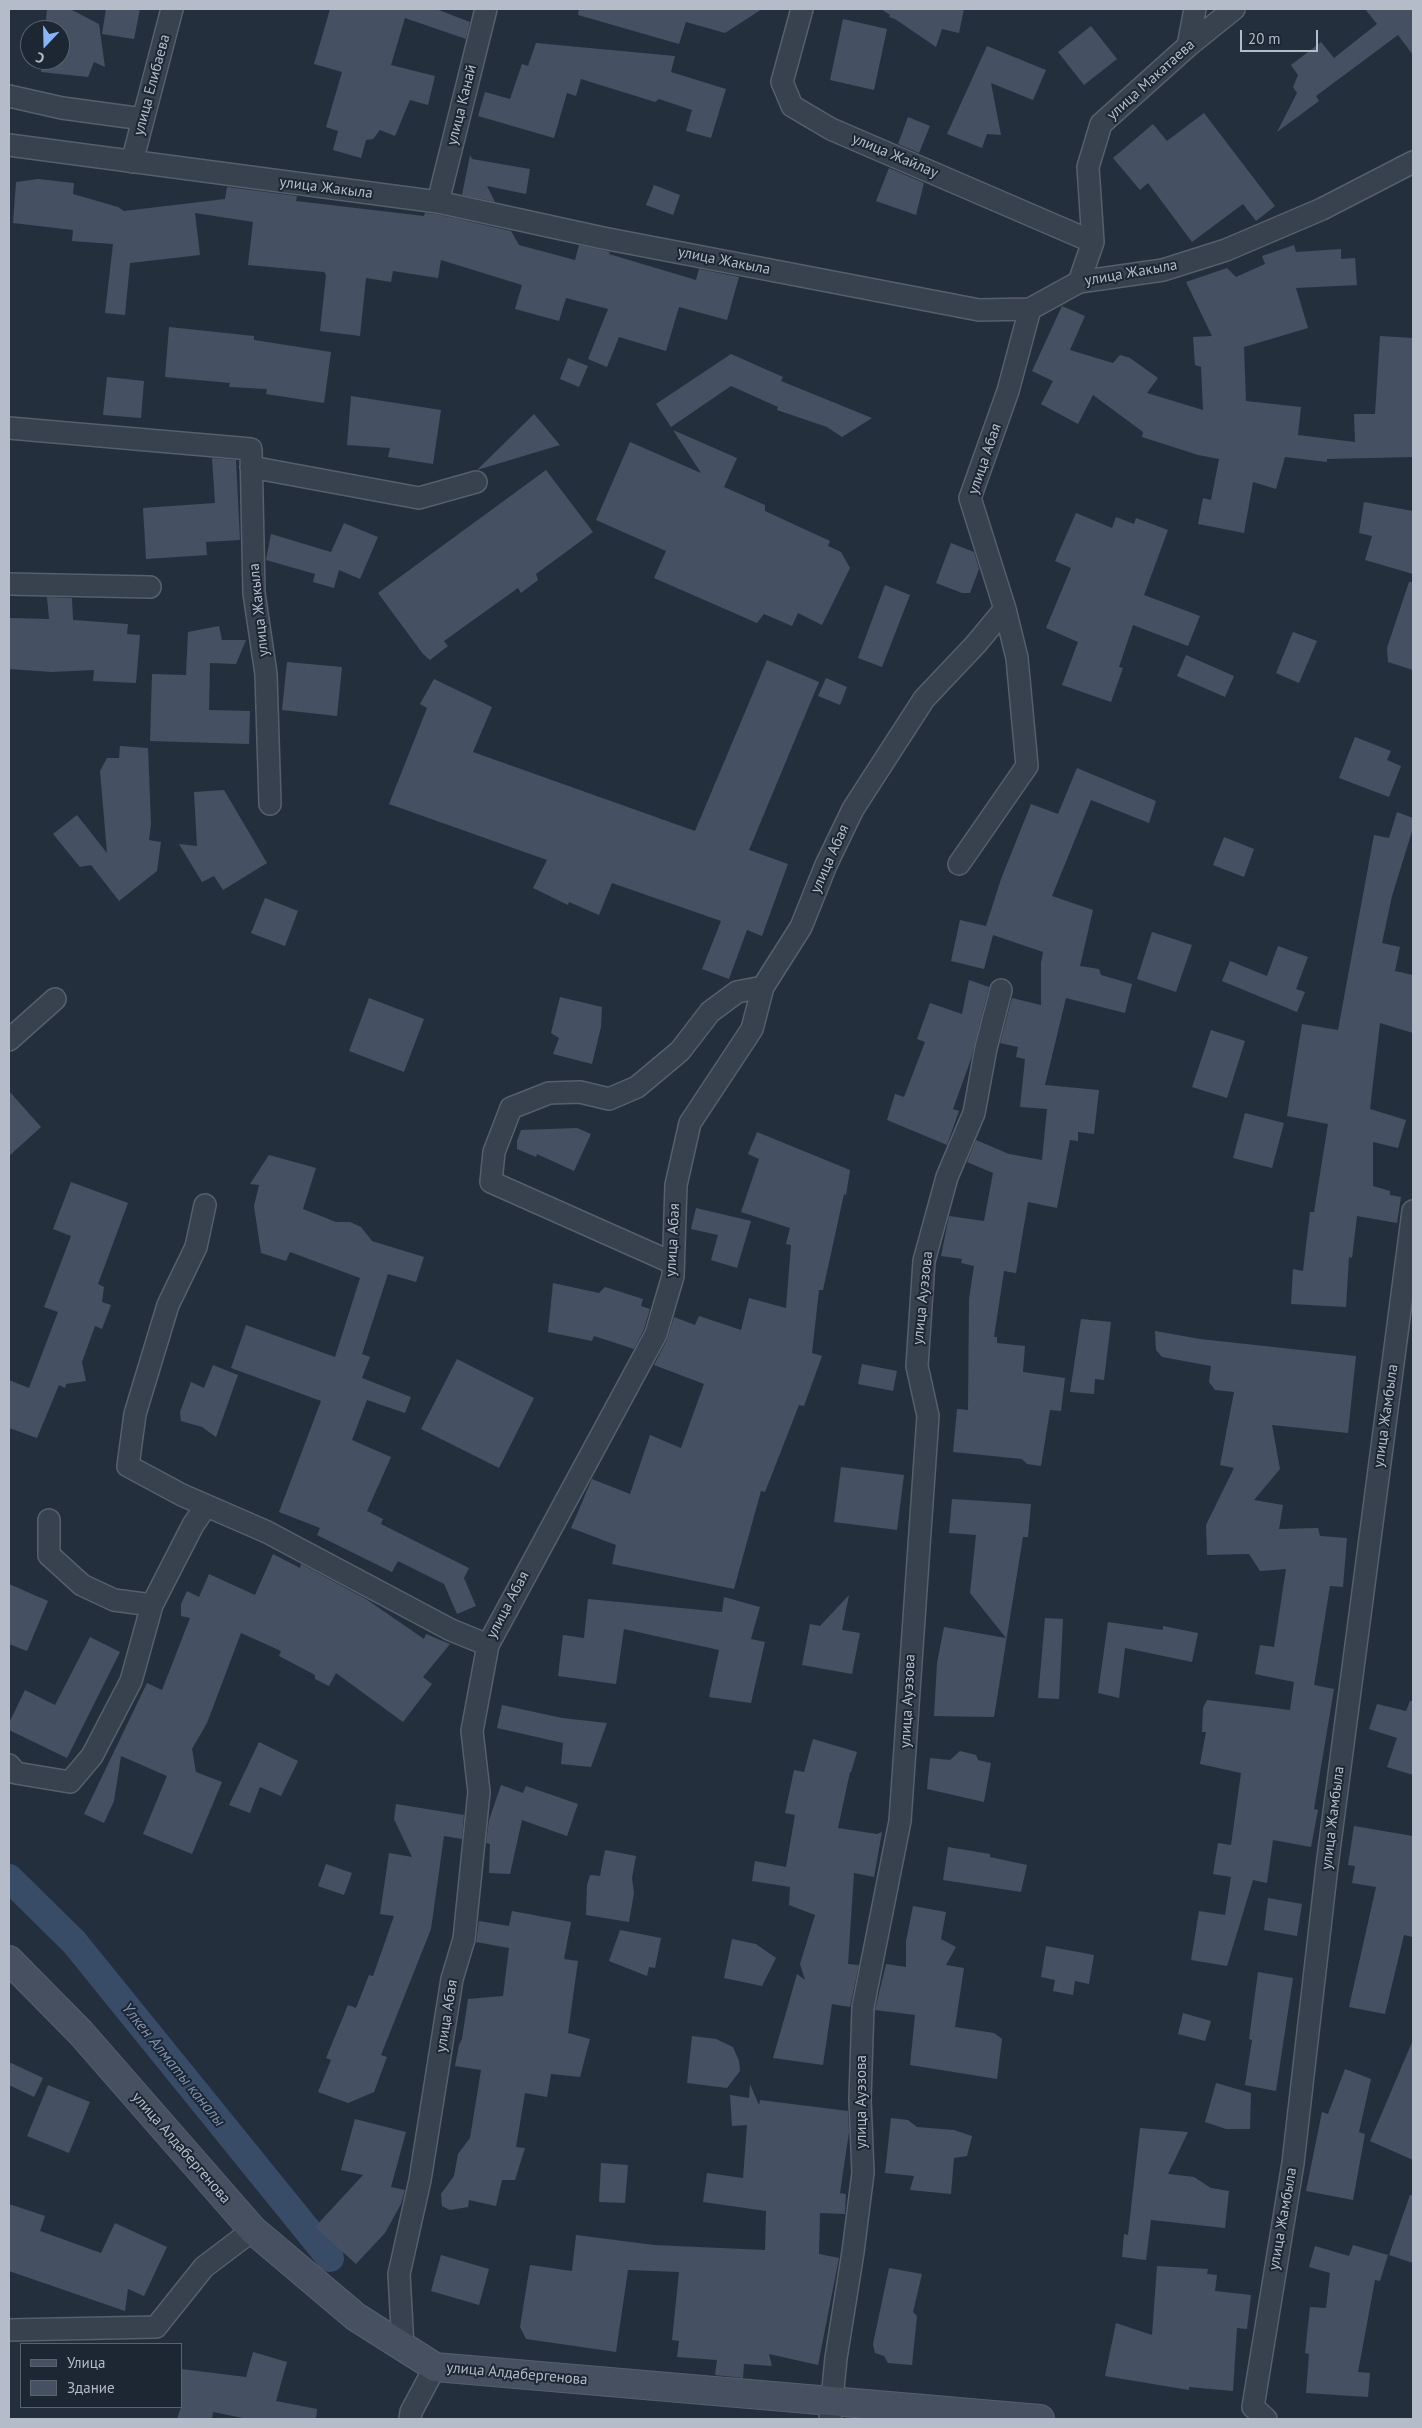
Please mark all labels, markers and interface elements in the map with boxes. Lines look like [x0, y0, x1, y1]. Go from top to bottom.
north arrow [20, 20, 70, 70]
scale bar [1242, 20, 1320, 52]
text: 20 m [1248, 29, 1281, 48]
street label: улица Елибаева [130, 32, 174, 138]
street label: улица Макатаева [1103, 36, 1199, 124]
text: С [33, 48, 47, 68]
street label: улица Канай [443, 63, 481, 147]
street label: улица Жайлау [849, 130, 941, 182]
street label: улица Жакыла [278, 173, 374, 203]
street label: улица Жакыла [676, 243, 772, 279]
street label: улица Жакыла [1083, 256, 1179, 290]
street label: улица Абая [965, 421, 1005, 497]
street label: улица Жакыла [245, 562, 273, 658]
street label: улица Абая [807, 822, 853, 896]
street label: улица Абая [662, 1203, 684, 1277]
street label: улица Ауэзова [909, 1250, 937, 1346]
street label: улица Жамбыла [1370, 1363, 1402, 1469]
street label: улица Абая [483, 1568, 533, 1642]
street label: улица Ауэзова [897, 1654, 919, 1748]
street label: улица Жамбыла [1318, 1765, 1348, 1871]
street label: улица Абая [432, 1978, 462, 2054]
water label: Үлкен Алматы каналы [117, 1999, 229, 2131]
street label: улица Ауэзова [853, 2055, 871, 2149]
street label: улица Алдабергенова [128, 2089, 234, 2207]
street label: улица Жамбыла [1265, 2166, 1301, 2272]
legend [20, 2343, 182, 2408]
text: Улица [67, 2353, 105, 2372]
street label: улица Алдабергенова [446, 2359, 588, 2389]
text: Здание [67, 2378, 115, 2397]

